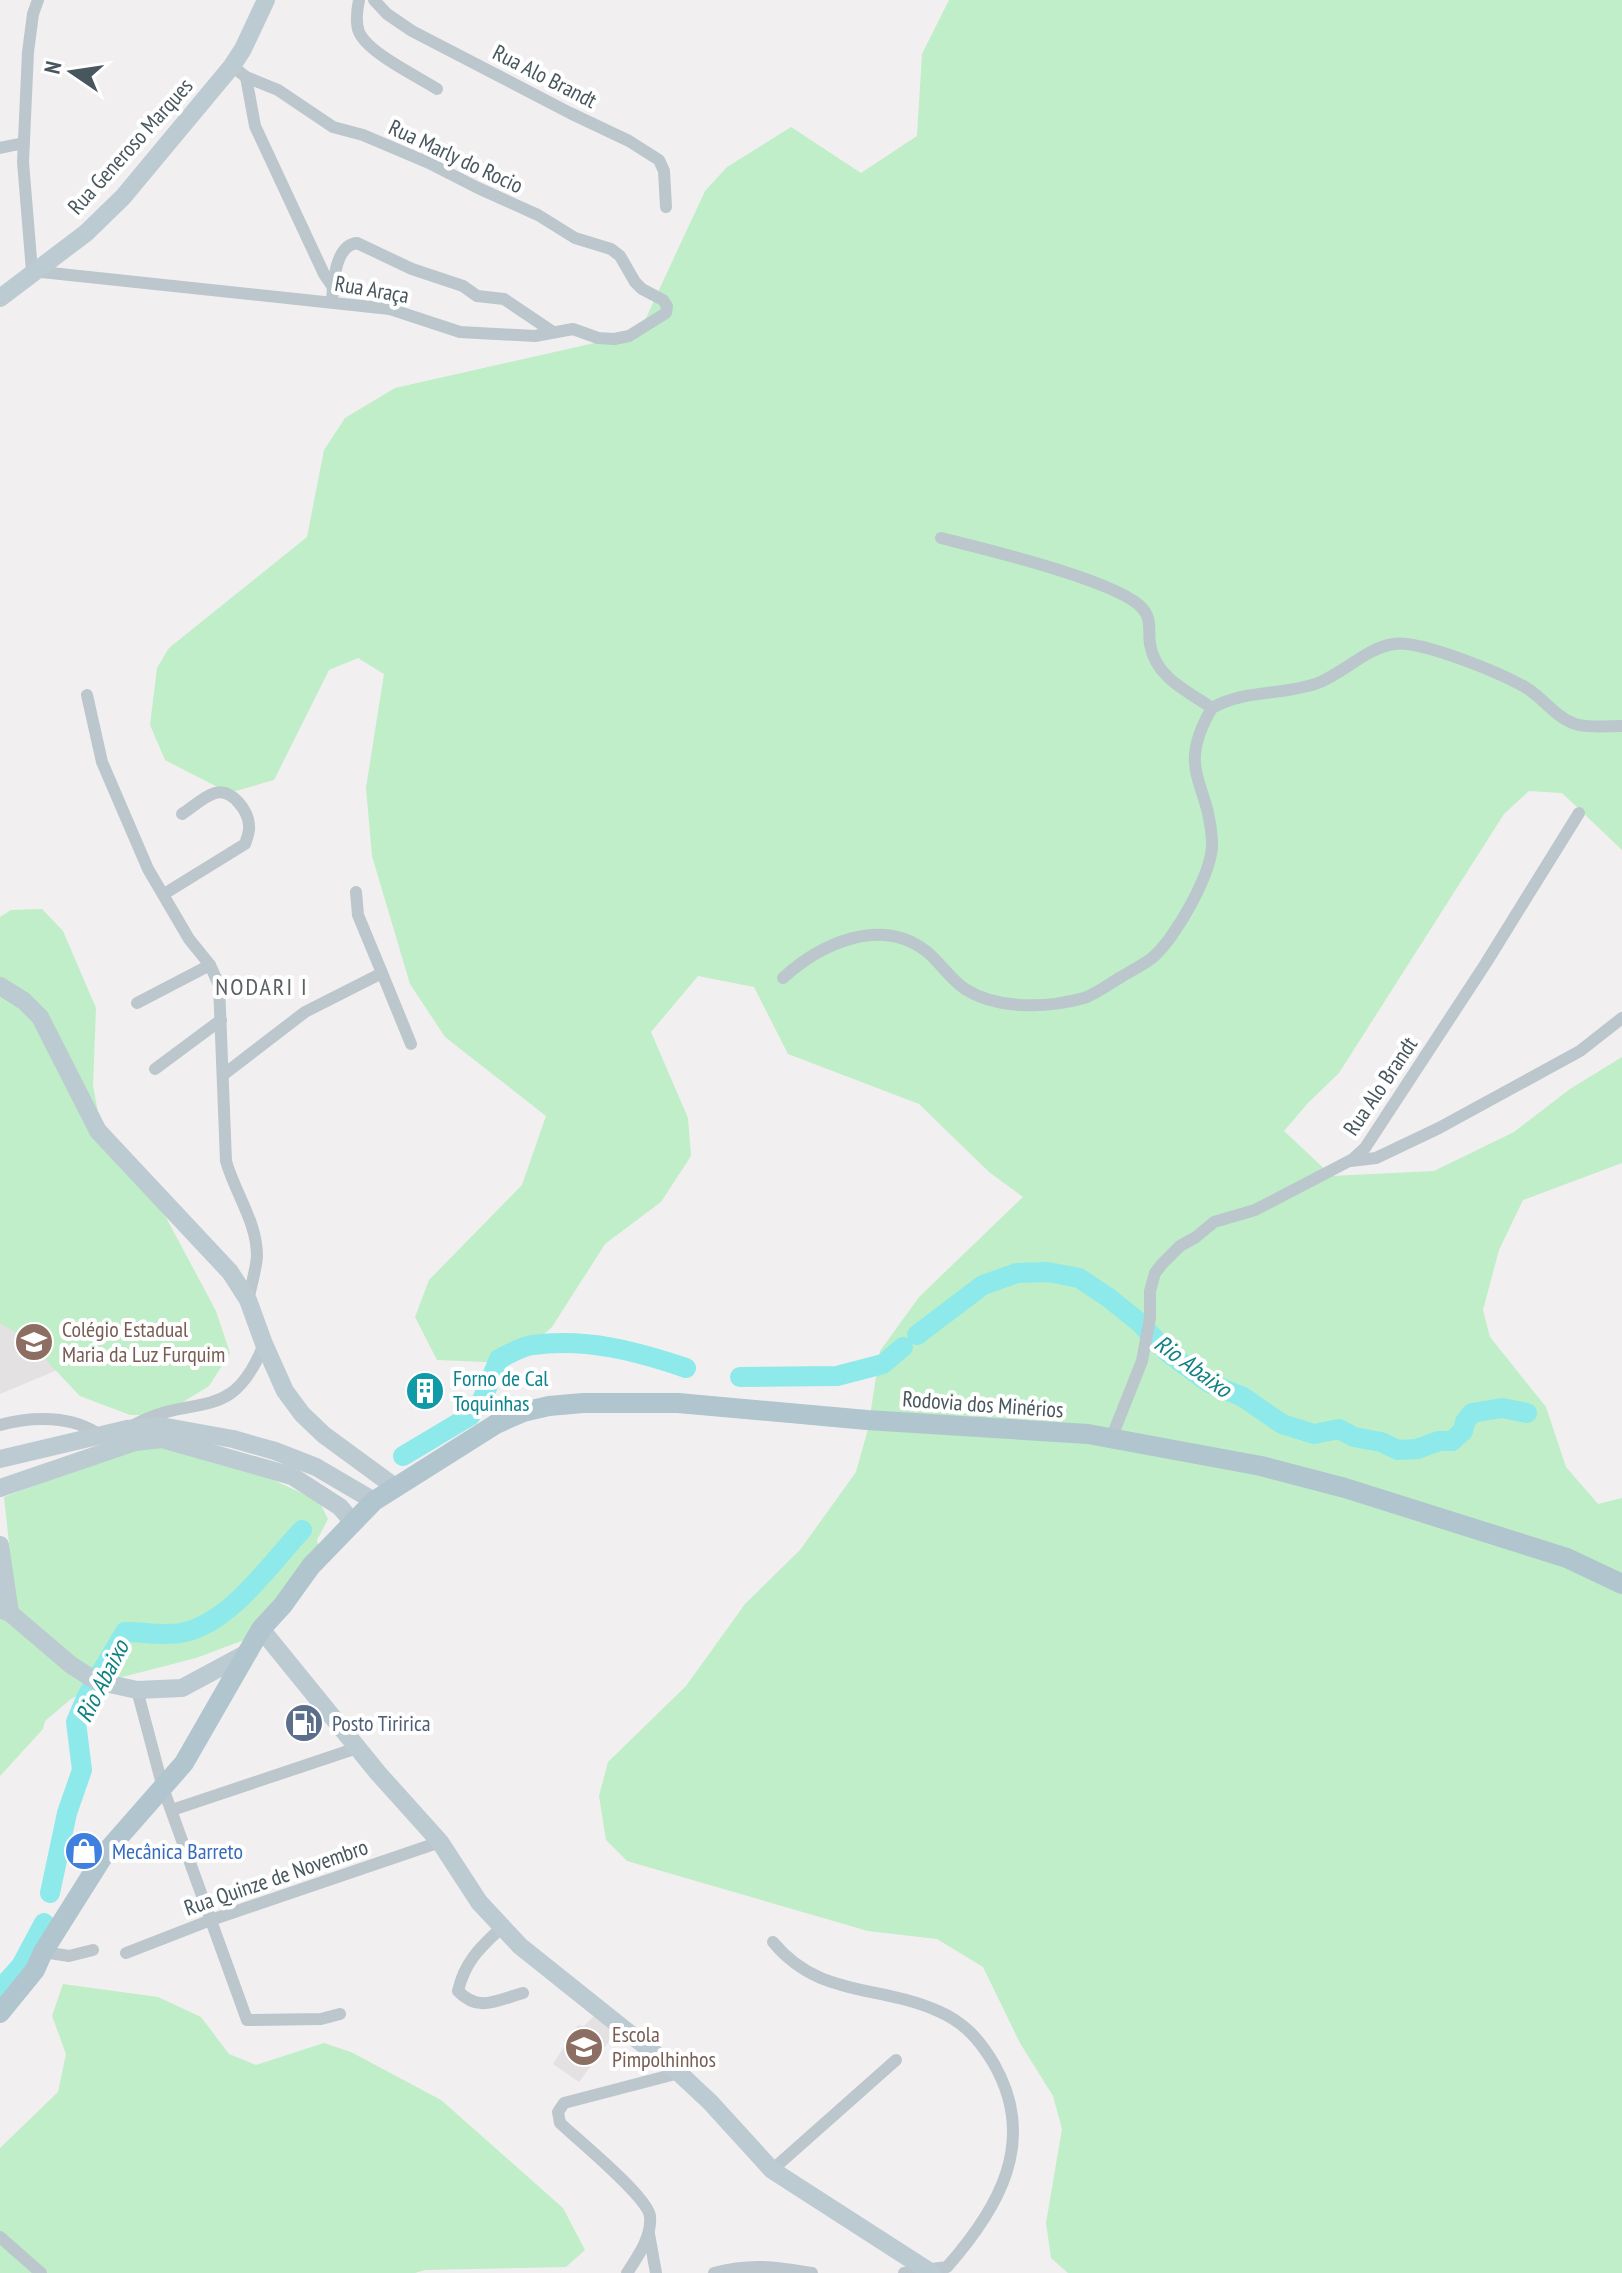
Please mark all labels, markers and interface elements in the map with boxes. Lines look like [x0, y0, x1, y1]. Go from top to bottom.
north arrow [32, 32, 112, 112]
street label: Rua Alo Brandt [488, 38, 602, 114]
text: N [38, 59, 67, 76]
street label: Rua Generoso Marques [61, 72, 199, 220]
street label: Rua Marly do Rocio [384, 113, 528, 199]
street label: Rua Araça [333, 269, 411, 309]
district label: NODARI I [215, 971, 309, 1002]
street label: Rua Alo Brandt [1337, 1031, 1423, 1141]
place label: Colégio Estadual Maria da Luz Furquim [62, 1315, 225, 1368]
school or university icon: Colégio Estadual Maria da Luz Furquim [13, 1321, 55, 1363]
water label: Rio Abaixo [1148, 1328, 1239, 1405]
place label: Forno de Cal Toquinhas [453, 1364, 549, 1417]
building icon: Forno de Cal Toquinhas [404, 1370, 446, 1412]
street label: Rodovia dos Minérios [902, 1384, 1064, 1424]
water label: Rio Abaixo [68, 1633, 137, 1727]
fuel station icon: Posto Tiririca [283, 1702, 325, 1744]
place label: Posto Tiririca [332, 1709, 431, 1737]
shop icon: Mecânica Barreto [63, 1830, 105, 1872]
street label: Rua Quinze de Novembro [180, 1832, 372, 1922]
place label: Mecânica Barreto [112, 1837, 243, 1865]
place label: Escola Pimpolhinhos [612, 2020, 716, 2073]
school or university icon: Escola Pimpolhinhos [563, 2026, 605, 2068]

